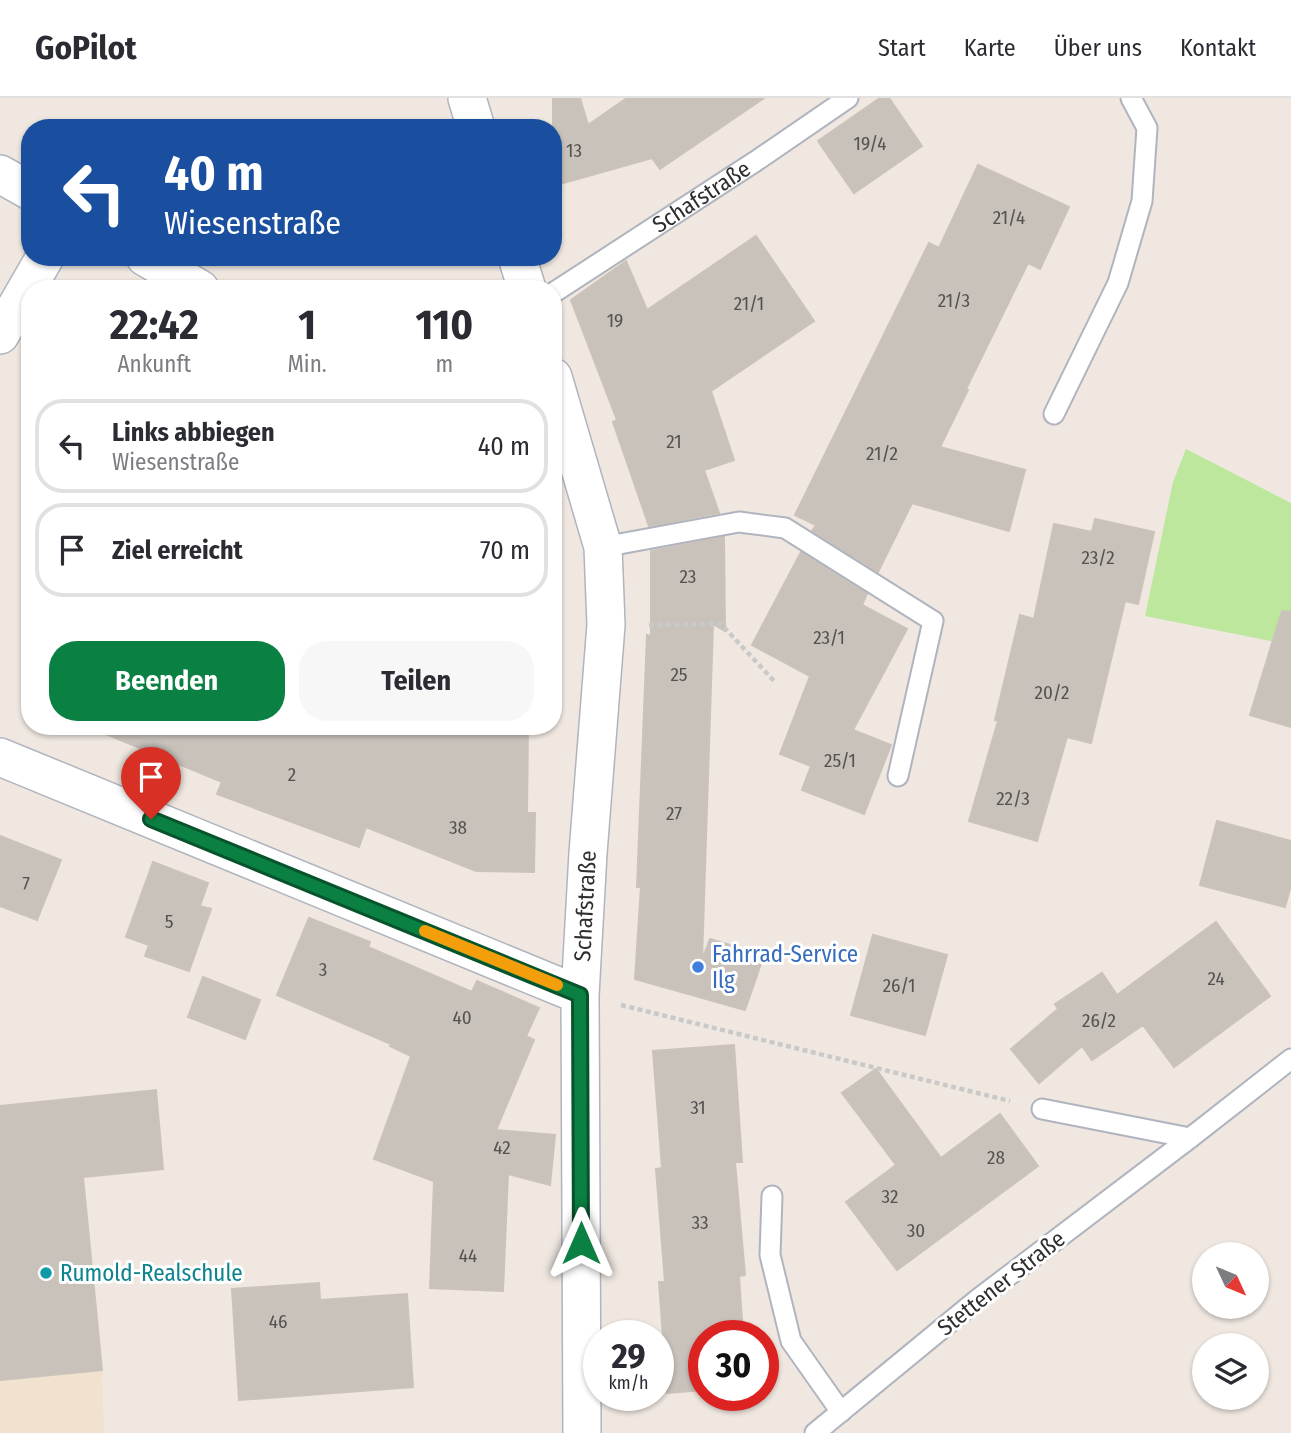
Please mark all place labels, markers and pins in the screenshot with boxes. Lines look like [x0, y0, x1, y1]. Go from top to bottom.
pin [121, 747, 181, 819]
place label: Fahrrad-Service Ilg [712, 940, 858, 994]
marker: Fahrrad-Service Ilg [690, 959, 706, 975]
place label: Rumold-Realschule [60, 1259, 243, 1287]
marker: Rumold-Realschule [38, 1265, 54, 1281]

